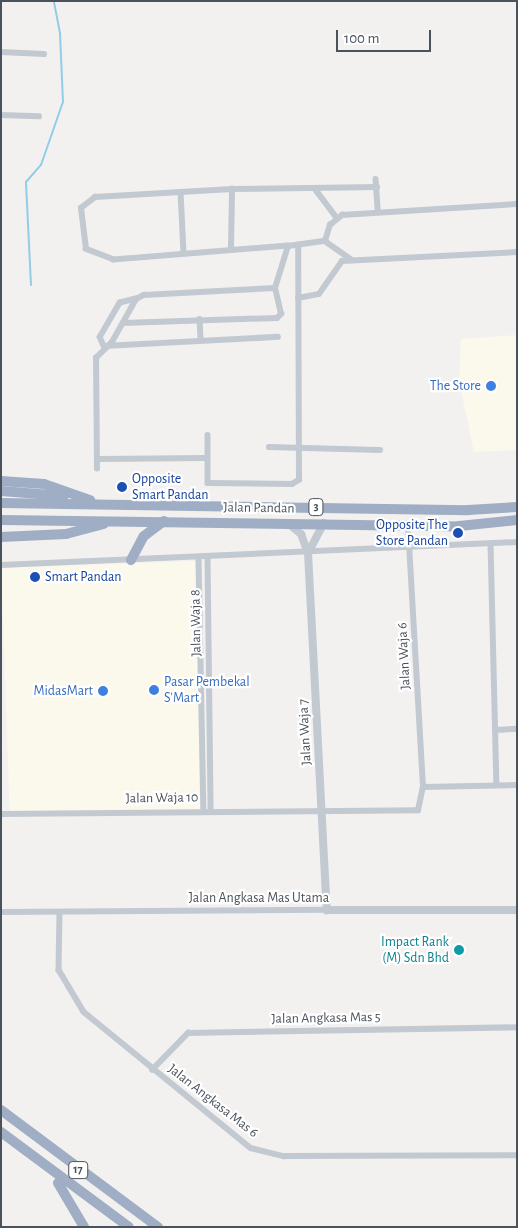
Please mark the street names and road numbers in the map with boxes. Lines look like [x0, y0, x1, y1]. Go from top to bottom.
road number: 3 [307, 498, 325, 516]
street label: Jalan Pandan [223, 499, 295, 517]
street label: Jalan Waja 8 [187, 589, 205, 657]
street label: Jalan Waja 6 [394, 622, 414, 690]
street label: Jalan Waja 7 [295, 698, 315, 766]
street label: Jalan Waja 10 [125, 789, 199, 807]
street label: Jalan Angkasa Mas Utama [189, 890, 329, 906]
street label: Jalan Angkasa Mas 5 [271, 1009, 381, 1027]
street label: Jalan Angkasa Mas 6 [165, 1061, 261, 1141]
road number: 17 [68, 1160, 88, 1180]

